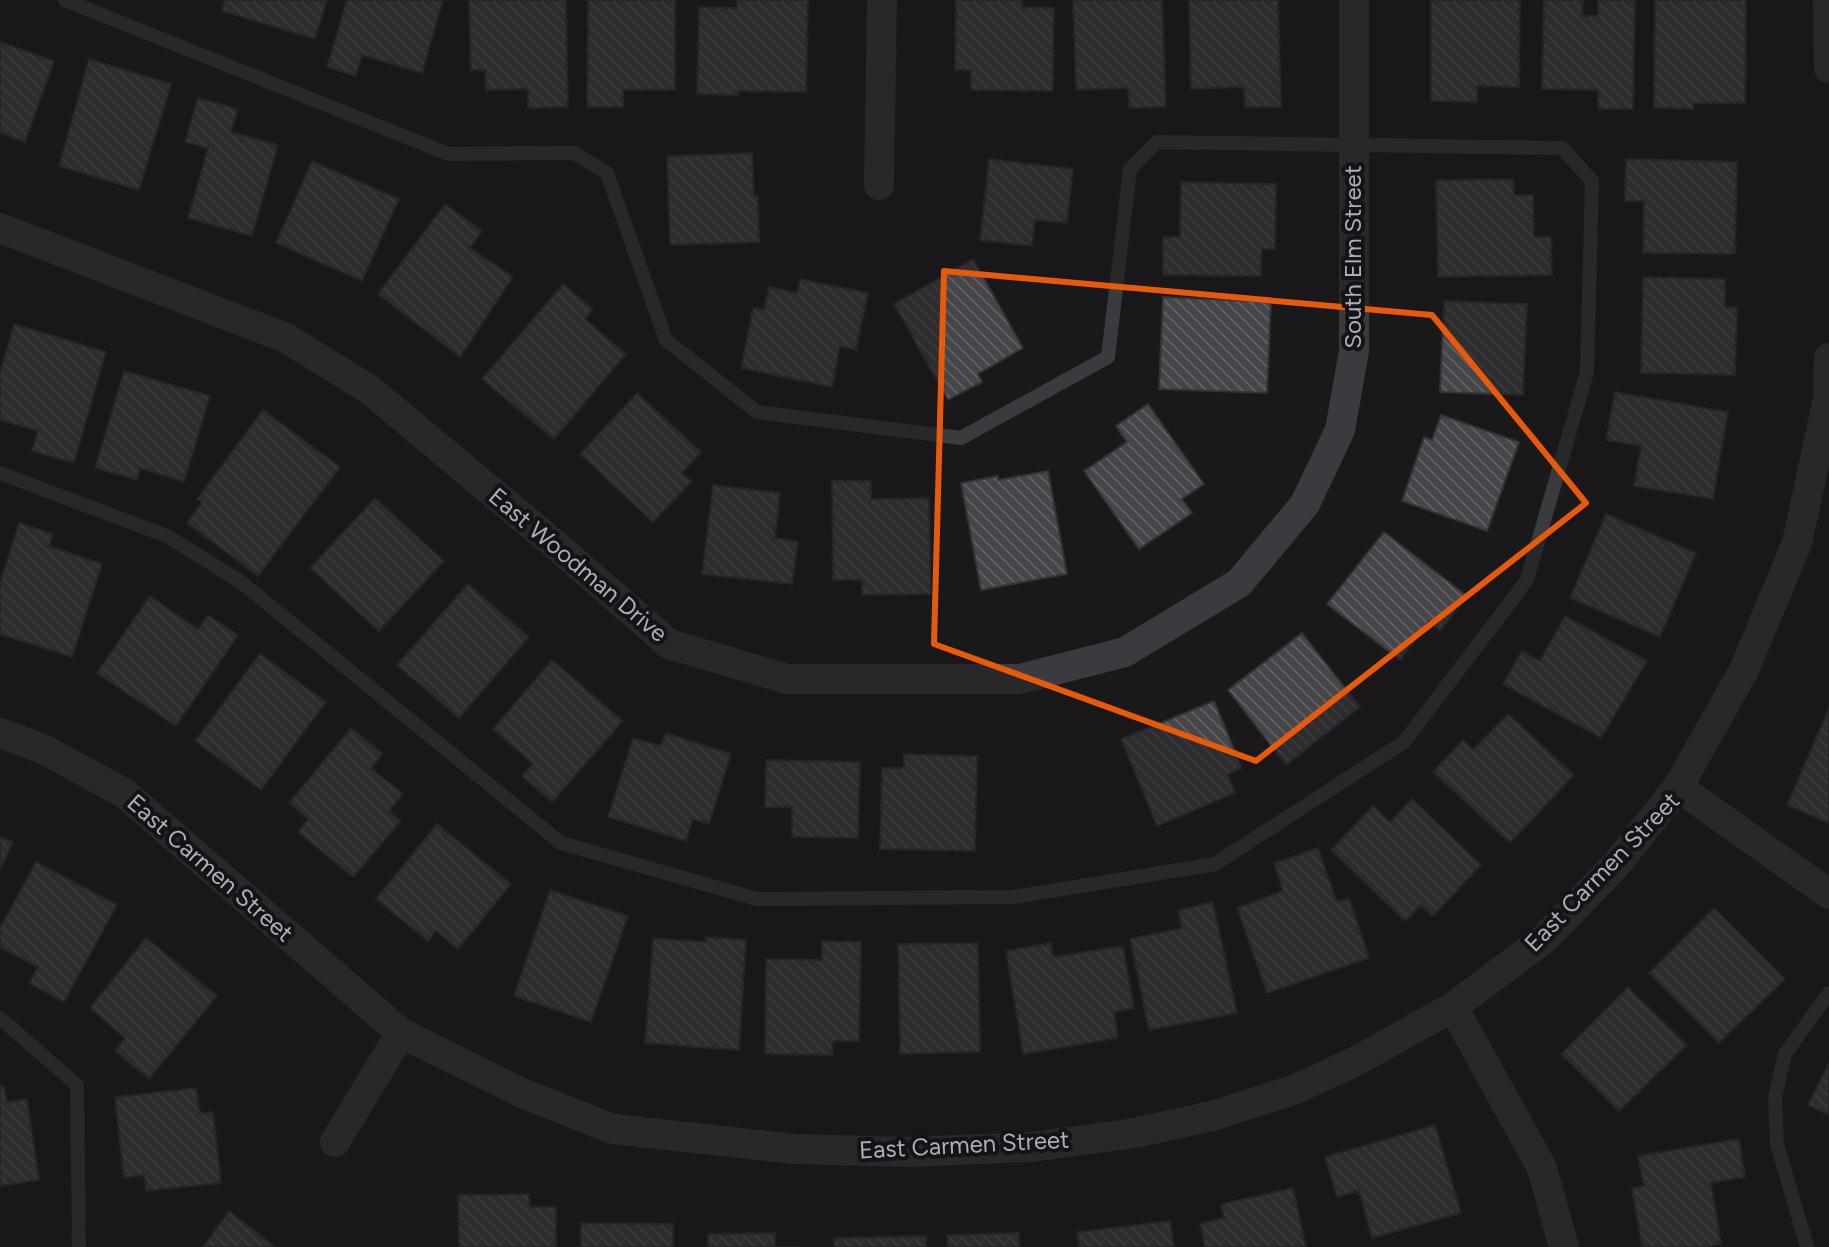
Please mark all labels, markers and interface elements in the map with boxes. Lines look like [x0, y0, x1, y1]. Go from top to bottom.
street label: South Elm Street [1338, 165, 1367, 349]
street label: East Woodman Drive [483, 481, 673, 648]
street label: East Carmen Street [1518, 786, 1685, 957]
street label: East Carmen Street [121, 788, 299, 948]
street label: East Carmen Street [858, 1125, 1070, 1164]

